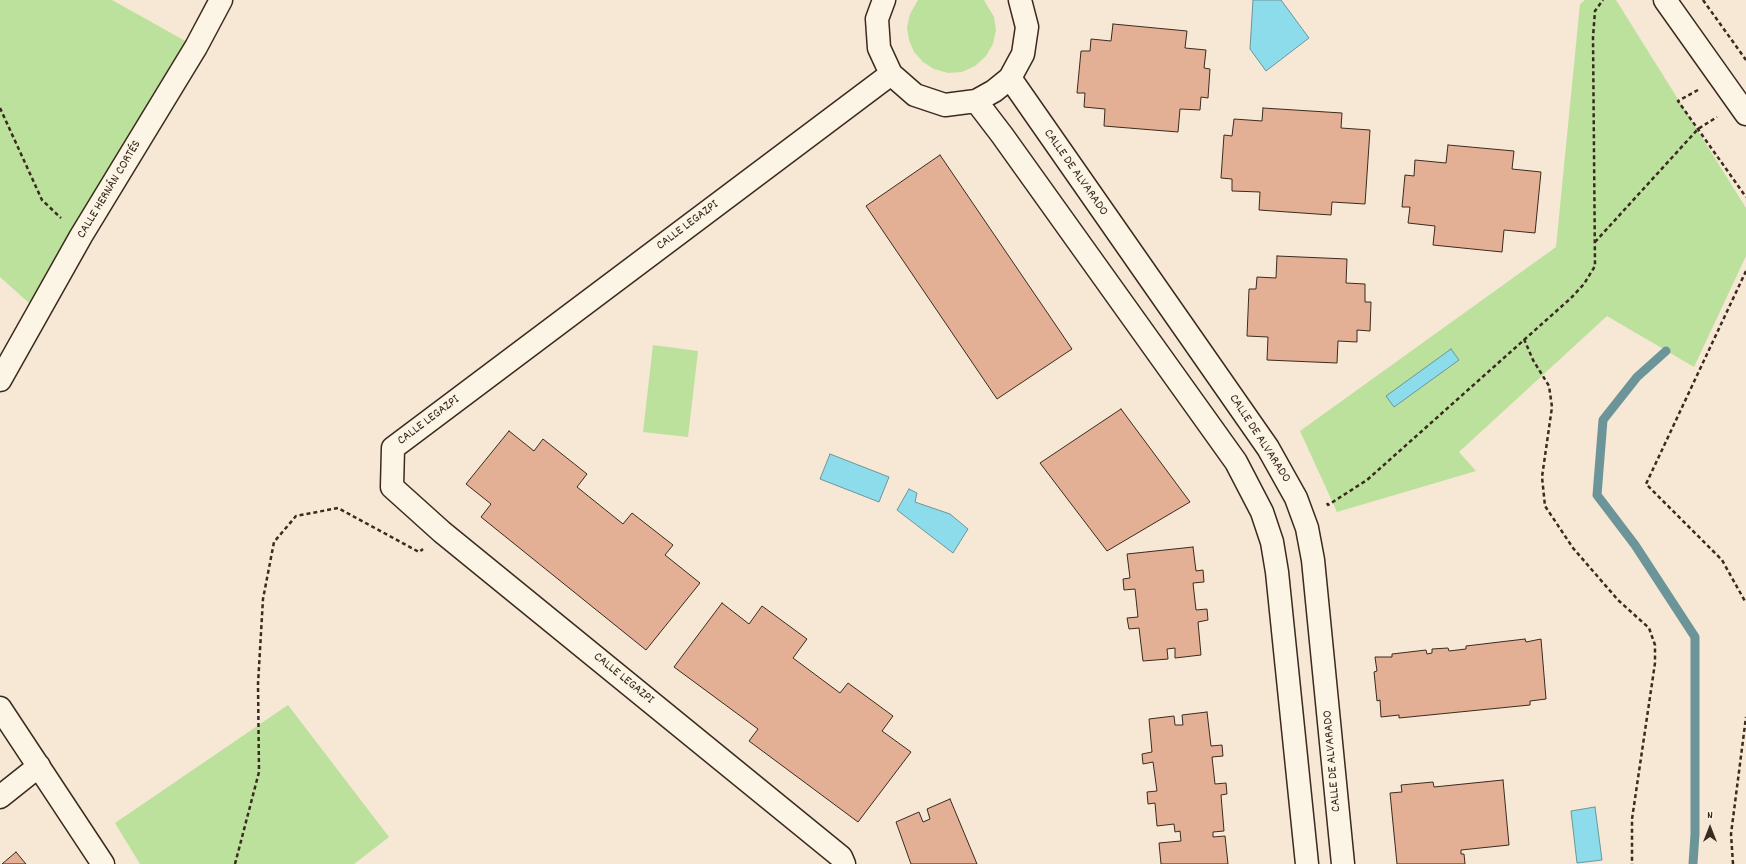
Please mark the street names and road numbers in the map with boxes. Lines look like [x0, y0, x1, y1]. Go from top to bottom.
street label: CALLE DE ALVARADO [1039, 127, 1111, 219]
street label: CALLE HERNÁN CORTÉS [75, 138, 145, 242]
street label: CALLE LEGAZPI [654, 198, 722, 254]
street label: CALLE DE ALVARADO [1225, 392, 1293, 486]
street label: CALLE LEGAZPI [395, 393, 463, 449]
street label: CALLE LEGAZPI [590, 650, 656, 708]
street label: CALLE DE ALVARADO [1321, 710, 1345, 812]

